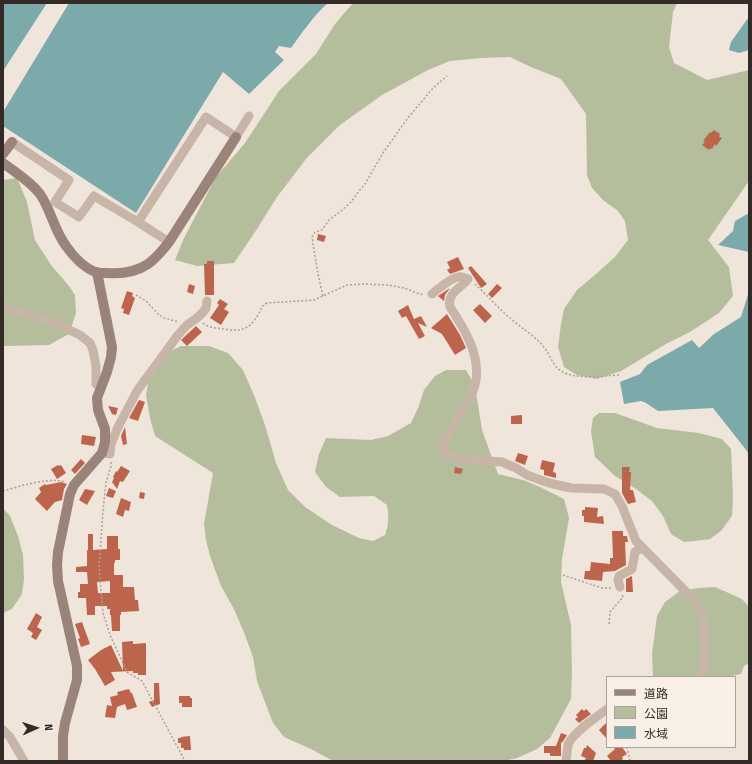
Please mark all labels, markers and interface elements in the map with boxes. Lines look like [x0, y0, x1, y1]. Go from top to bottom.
legend [606, 676, 736, 748]
text: 道路 [644, 687, 668, 701]
text: 公園 [644, 707, 668, 721]
north arrow [16, 708, 56, 748]
text: N [42, 724, 55, 731]
text: 水域 [644, 727, 668, 741]

